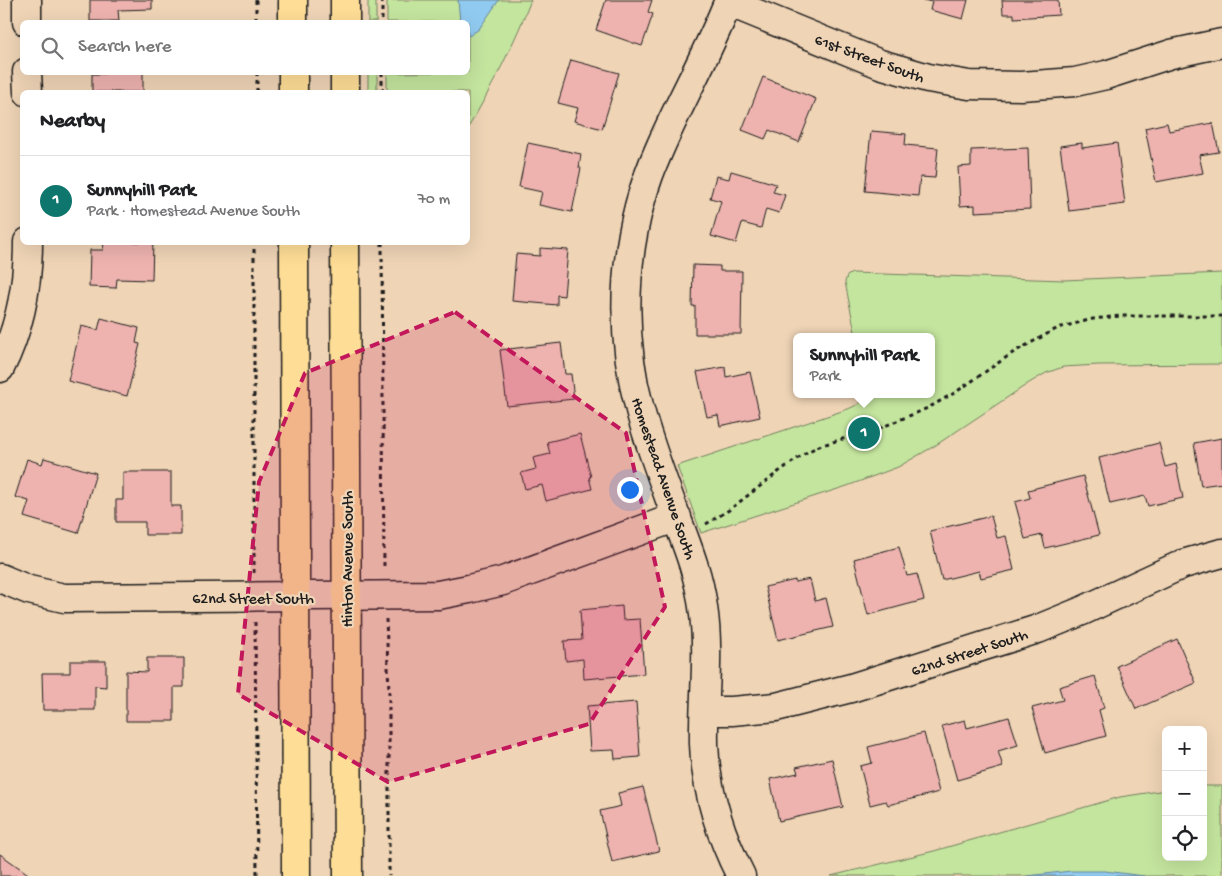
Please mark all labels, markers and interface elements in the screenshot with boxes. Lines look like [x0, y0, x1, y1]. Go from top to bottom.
search box [20, 20, 470, 75]
street label: 61st Street South [811, 32, 927, 89]
icon: search [38, 34, 66, 62]
text: Search here [78, 36, 172, 59]
text: Nearby [40, 110, 105, 135]
text: Sunnyhill Park [87, 180, 196, 203]
text: 1 [53, 191, 59, 210]
text: 70 m [417, 191, 450, 210]
text: Park · Homestead Avenue South [87, 203, 300, 222]
popup [793, 333, 935, 398]
text: Sunnyhill Park [810, 345, 918, 368]
text: Park [810, 368, 840, 387]
street label: Homestead Avenue South [625, 396, 698, 563]
pin: 1 [848, 414, 880, 452]
your location [617, 477, 643, 503]
street label: Hinton Avenue South [340, 490, 359, 627]
street label: 62nd Street South [192, 591, 314, 610]
street label: 62nd Street South [909, 626, 1031, 682]
map controls [1162, 726, 1207, 861]
button: + [1162, 726, 1207, 771]
button: − [1162, 771, 1207, 816]
button: locate [1162, 816, 1207, 861]

